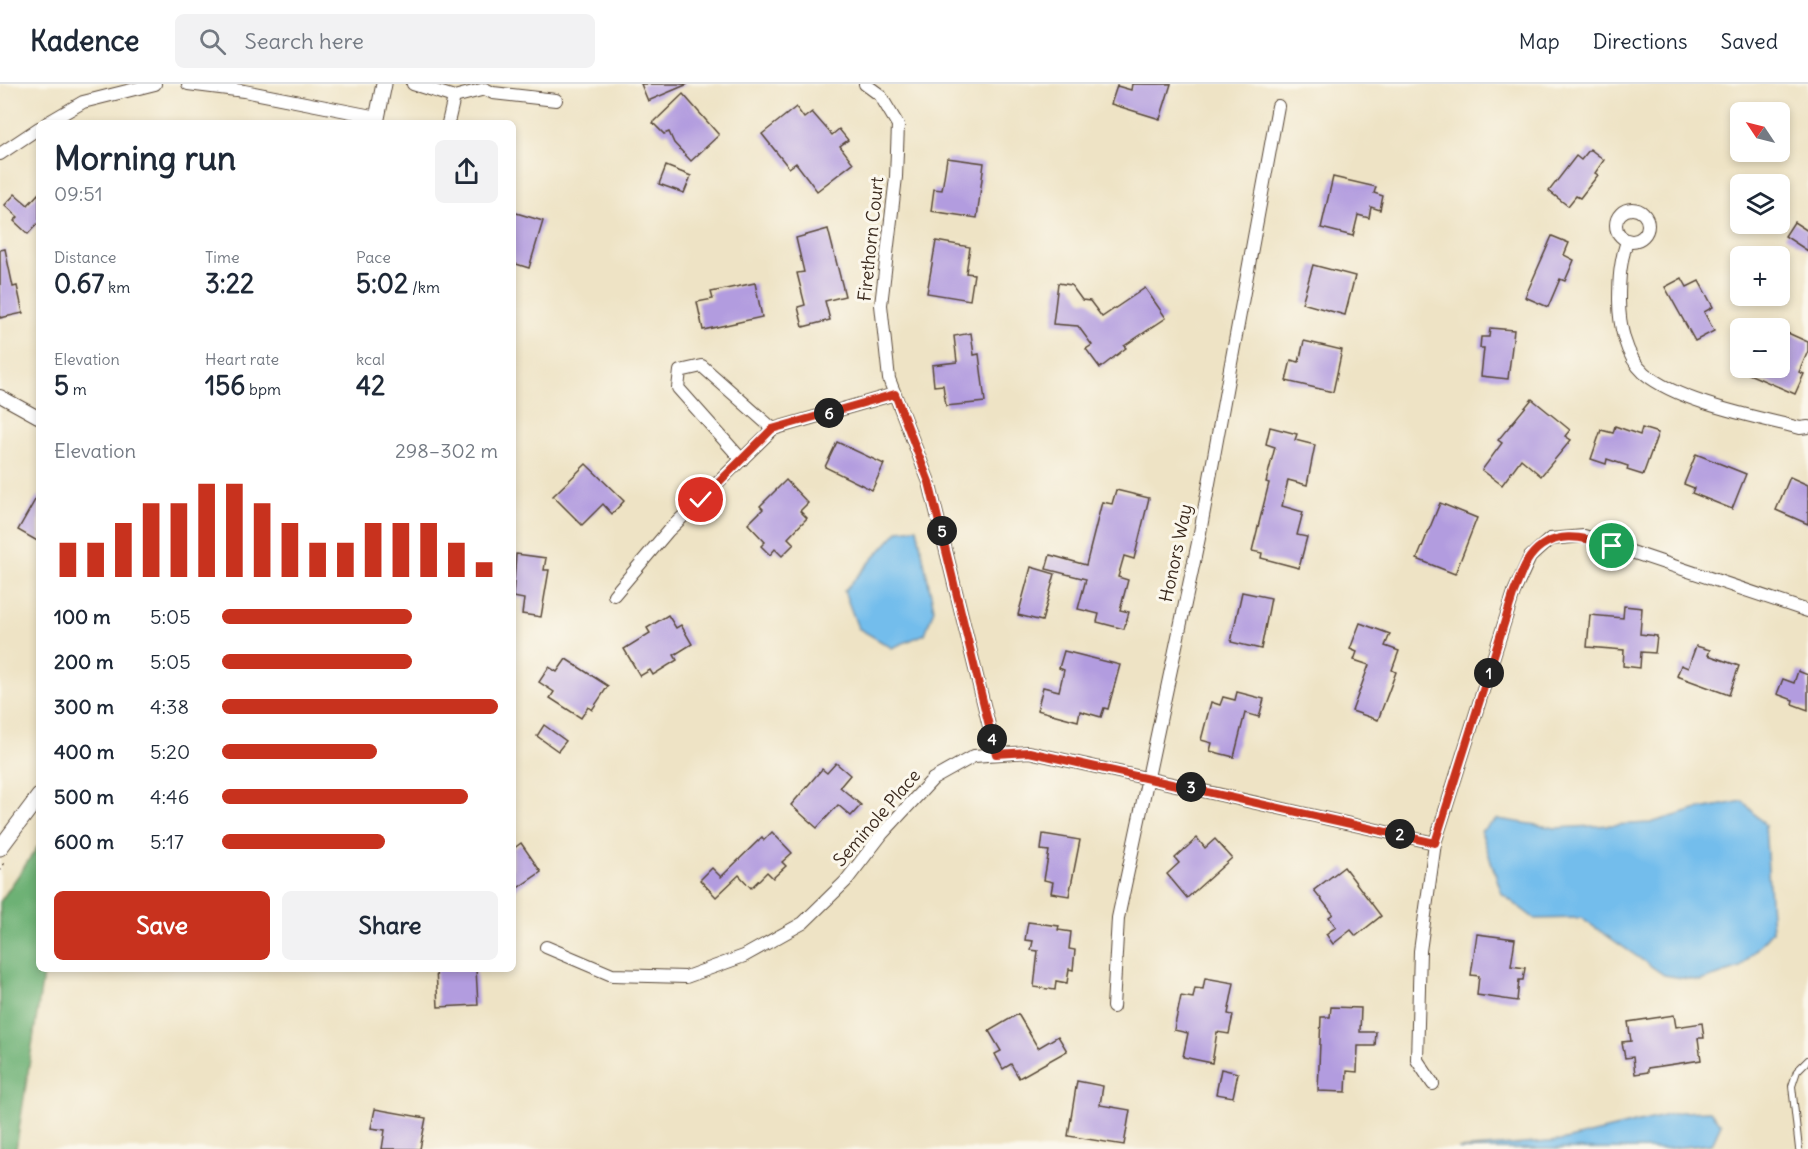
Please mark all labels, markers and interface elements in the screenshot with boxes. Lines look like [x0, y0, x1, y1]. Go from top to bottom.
search box [175, 14, 595, 68]
text: Kadence [30, 23, 139, 59]
icon: search [196, 25, 229, 58]
text: Search here [244, 27, 364, 55]
text: Map [1519, 28, 1560, 55]
text: Directions [1593, 28, 1687, 55]
text: Saved [1720, 28, 1778, 55]
north arrow [1730, 102, 1790, 162]
map controls [1730, 102, 1790, 378]
text: Morning run [54, 137, 236, 179]
button: share [435, 140, 498, 203]
button: layers [1730, 174, 1790, 234]
street label: Firethorn Court [853, 176, 888, 302]
text: 09:51 [54, 181, 103, 206]
button: + [1730, 246, 1790, 306]
text: Distance [54, 247, 116, 267]
text: Time [205, 247, 240, 267]
text: Pace [356, 247, 391, 267]
text: 0.67 [54, 267, 104, 300]
text: 3:22 [205, 267, 254, 300]
text: 5:02 [356, 267, 408, 300]
text: km [104, 277, 130, 297]
text: /km [408, 277, 440, 297]
button: − [1730, 318, 1790, 378]
text: Elevation [54, 349, 120, 369]
text: Heart rate [205, 349, 279, 369]
text: kcal [356, 349, 385, 369]
text: 5 [54, 369, 69, 402]
text: 156 [205, 369, 245, 402]
text: 42 [356, 369, 385, 402]
text: m [69, 379, 87, 399]
text: bpm [245, 379, 281, 399]
pin: 6 [814, 398, 844, 428]
text: 6 [824, 403, 834, 423]
text: Elevation [54, 438, 136, 463]
text: 298–302 m [395, 438, 498, 463]
pin [675, 474, 726, 525]
icon: check [684, 483, 717, 516]
street label: Honors Way [1154, 502, 1197, 604]
pin: 5 [927, 516, 957, 546]
pin [1586, 520, 1637, 571]
text: 5 [937, 521, 947, 541]
icon: arrive [1595, 529, 1628, 562]
text: 100 m [54, 604, 111, 629]
text: 5:05 [150, 604, 191, 629]
text: 200 m [54, 649, 114, 674]
text: 5:05 [150, 649, 191, 674]
pin: 1 [1474, 658, 1504, 688]
text: 1 [1486, 663, 1492, 683]
text: 300 m [54, 694, 114, 719]
text: 4:38 [150, 694, 189, 719]
pin: 4 [977, 724, 1007, 754]
text: 4 [987, 729, 997, 749]
text: 400 m [54, 739, 114, 764]
text: 5:20 [150, 739, 190, 764]
street label: Seminole Place [828, 764, 925, 871]
pin: 3 [1176, 772, 1206, 802]
text: 3 [1186, 777, 1196, 797]
text: 500 m [54, 784, 114, 809]
text: 4:46 [150, 784, 189, 809]
pin: 2 [1385, 819, 1415, 849]
text: 2 [1396, 824, 1404, 844]
text: 600 m [54, 829, 114, 854]
text: 5:17 [150, 829, 184, 854]
button: Save [54, 891, 270, 960]
button: Share [282, 891, 498, 960]

